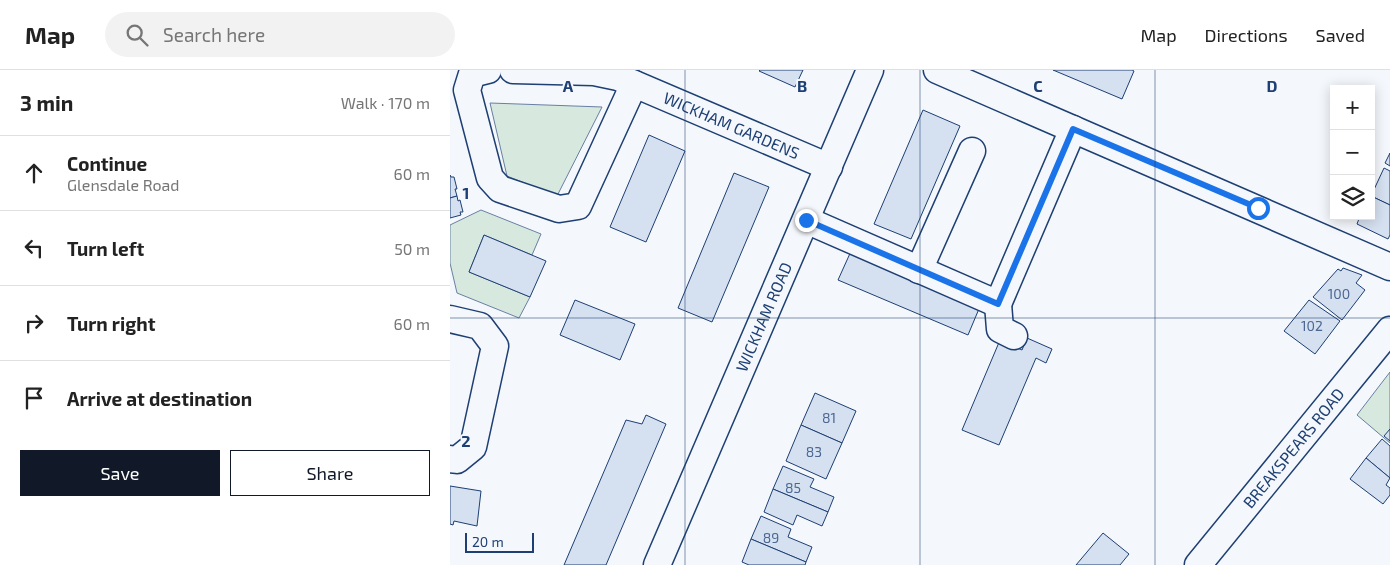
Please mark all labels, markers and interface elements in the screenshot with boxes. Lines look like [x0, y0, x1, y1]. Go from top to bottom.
search box [105, 12, 455, 57]
text: Map [25, 20, 75, 49]
icon: search [123, 21, 151, 49]
text: Search here [163, 23, 265, 46]
text: Map [1140, 24, 1177, 46]
text: Directions [1205, 24, 1288, 46]
text: Saved [1316, 24, 1365, 46]
text: A [563, 76, 574, 95]
text: B [797, 76, 807, 95]
text: C [1033, 76, 1043, 95]
text: D [1267, 76, 1278, 95]
map controls [1330, 85, 1375, 220]
button: + [1330, 85, 1375, 130]
street label: WICKHAM GARDENS [661, 88, 803, 162]
text: 3 min [20, 90, 73, 115]
text: Walk · 170 m [341, 93, 430, 112]
button: − [1330, 130, 1375, 175]
text: Continue [67, 152, 147, 175]
icon: ahead [20, 159, 48, 187]
text: 60 m [394, 164, 430, 183]
text: Glensdale Road [67, 175, 180, 194]
button: layers [1330, 175, 1375, 220]
text: 1 [463, 183, 469, 202]
route start [1247, 197, 1270, 220]
route end [795, 209, 818, 232]
icon: left [20, 234, 48, 262]
text: Turn left [67, 237, 144, 260]
text: 50 m [394, 239, 430, 258]
street label: WICKHAM ROAD [731, 259, 795, 374]
house number: 100 [1328, 285, 1350, 302]
icon: right [20, 309, 48, 337]
text: Turn right [67, 312, 155, 335]
text: 60 m [394, 314, 430, 333]
house number: 102 [1301, 317, 1323, 334]
icon: arrive [20, 384, 48, 412]
street label: BREAKSPEARS ROAD [1239, 384, 1348, 511]
text: Arrive at destination [67, 387, 252, 410]
house number: 81 [822, 409, 836, 426]
text: 2 [461, 431, 471, 450]
house number: 83 [806, 443, 822, 460]
button: Save [20, 450, 220, 496]
button: Share [230, 450, 430, 496]
house number: 85 [785, 479, 801, 496]
house number: 89 [763, 529, 779, 546]
scale bar [465, 530, 534, 553]
text: 20 m [472, 533, 504, 550]

